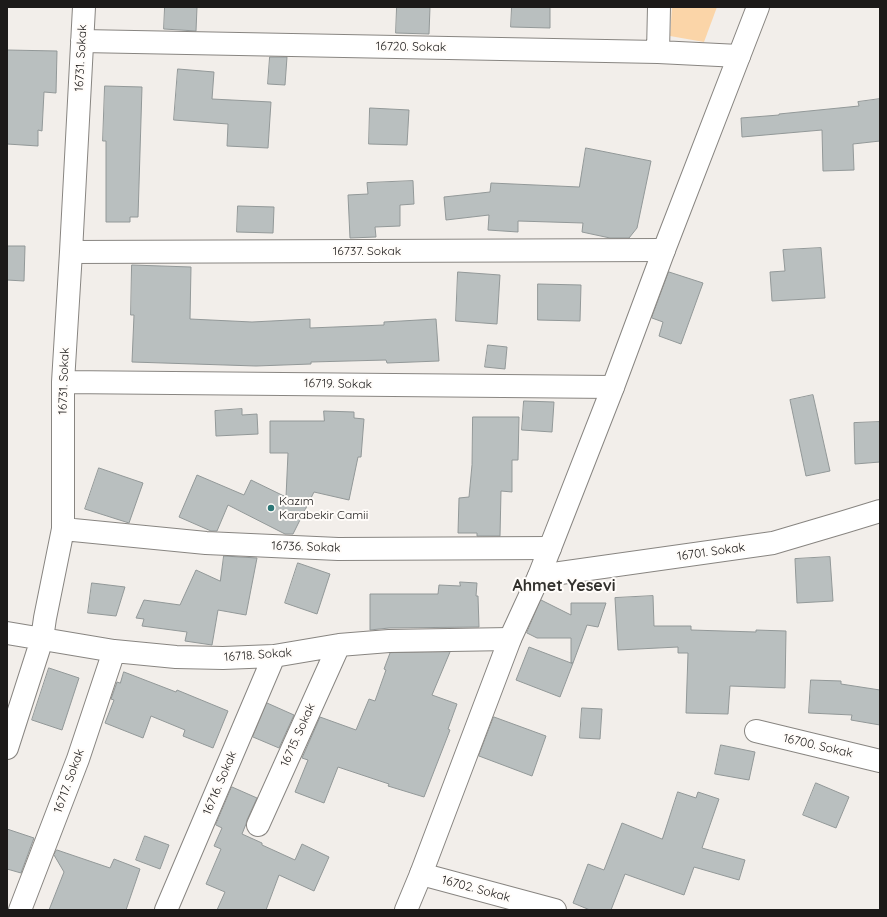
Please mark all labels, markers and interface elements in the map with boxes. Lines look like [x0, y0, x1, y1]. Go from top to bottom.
street label: 16731. Sokak [72, 24, 90, 92]
street label: 16720. Sokak [376, 39, 446, 55]
street label: 16737. Sokak [333, 244, 401, 258]
street label: 16731. Sokak [56, 347, 72, 415]
street label: 16719. Sokak [304, 376, 372, 392]
place label: Kazım Karabekir Camii [279, 494, 368, 522]
marker: Kazım Karabekir Camii [266, 503, 276, 513]
street label: 16736. Sokak [271, 539, 341, 555]
street label: 16701. Sokak [676, 540, 746, 564]
district label: Ahmet Yesevi [513, 576, 615, 596]
street label: 16718. Sokak [224, 645, 292, 665]
street label: 16715. Sokak [278, 701, 318, 769]
street label: 16700. Sokak [782, 731, 854, 761]
street label: 16717. Sokak [51, 747, 87, 815]
street label: 16716. Sokak [200, 749, 240, 817]
street label: 16702. Sokak [440, 873, 512, 905]

